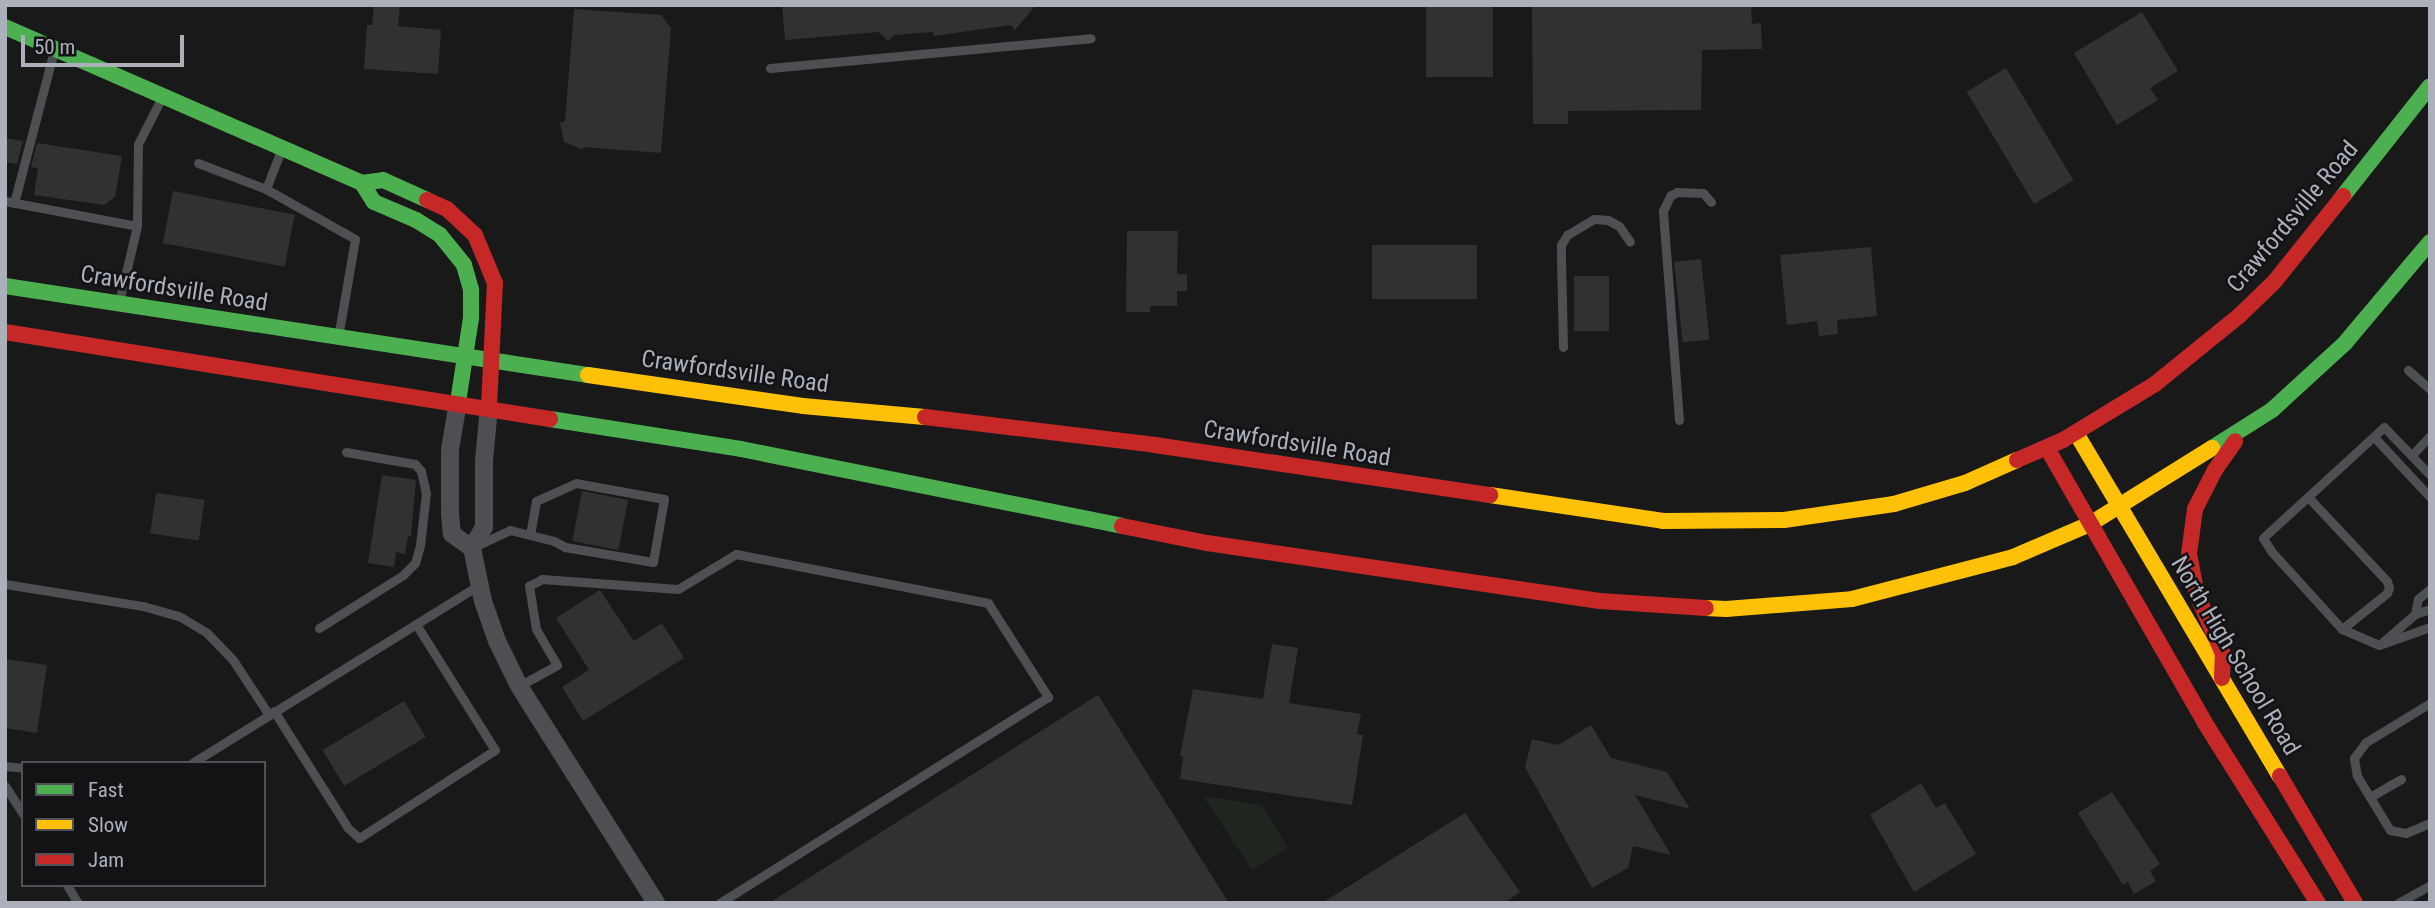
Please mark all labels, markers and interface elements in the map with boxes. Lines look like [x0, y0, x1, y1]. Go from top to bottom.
scale bar [24, 21, 187, 65]
text: 50 m [34, 35, 75, 59]
street label: Crawfordsville Road [2221, 135, 2365, 299]
street label: Crawfordsville Road [78, 260, 270, 318]
street label: Crawfordsville Road [639, 345, 831, 399]
street label: Crawfordsville Road [1201, 415, 1393, 473]
street label: North High School Road [2164, 551, 2306, 761]
legend [21, 761, 266, 887]
text: Fast [88, 778, 124, 802]
text: Slow [88, 813, 128, 837]
text: Jam [88, 848, 124, 872]

